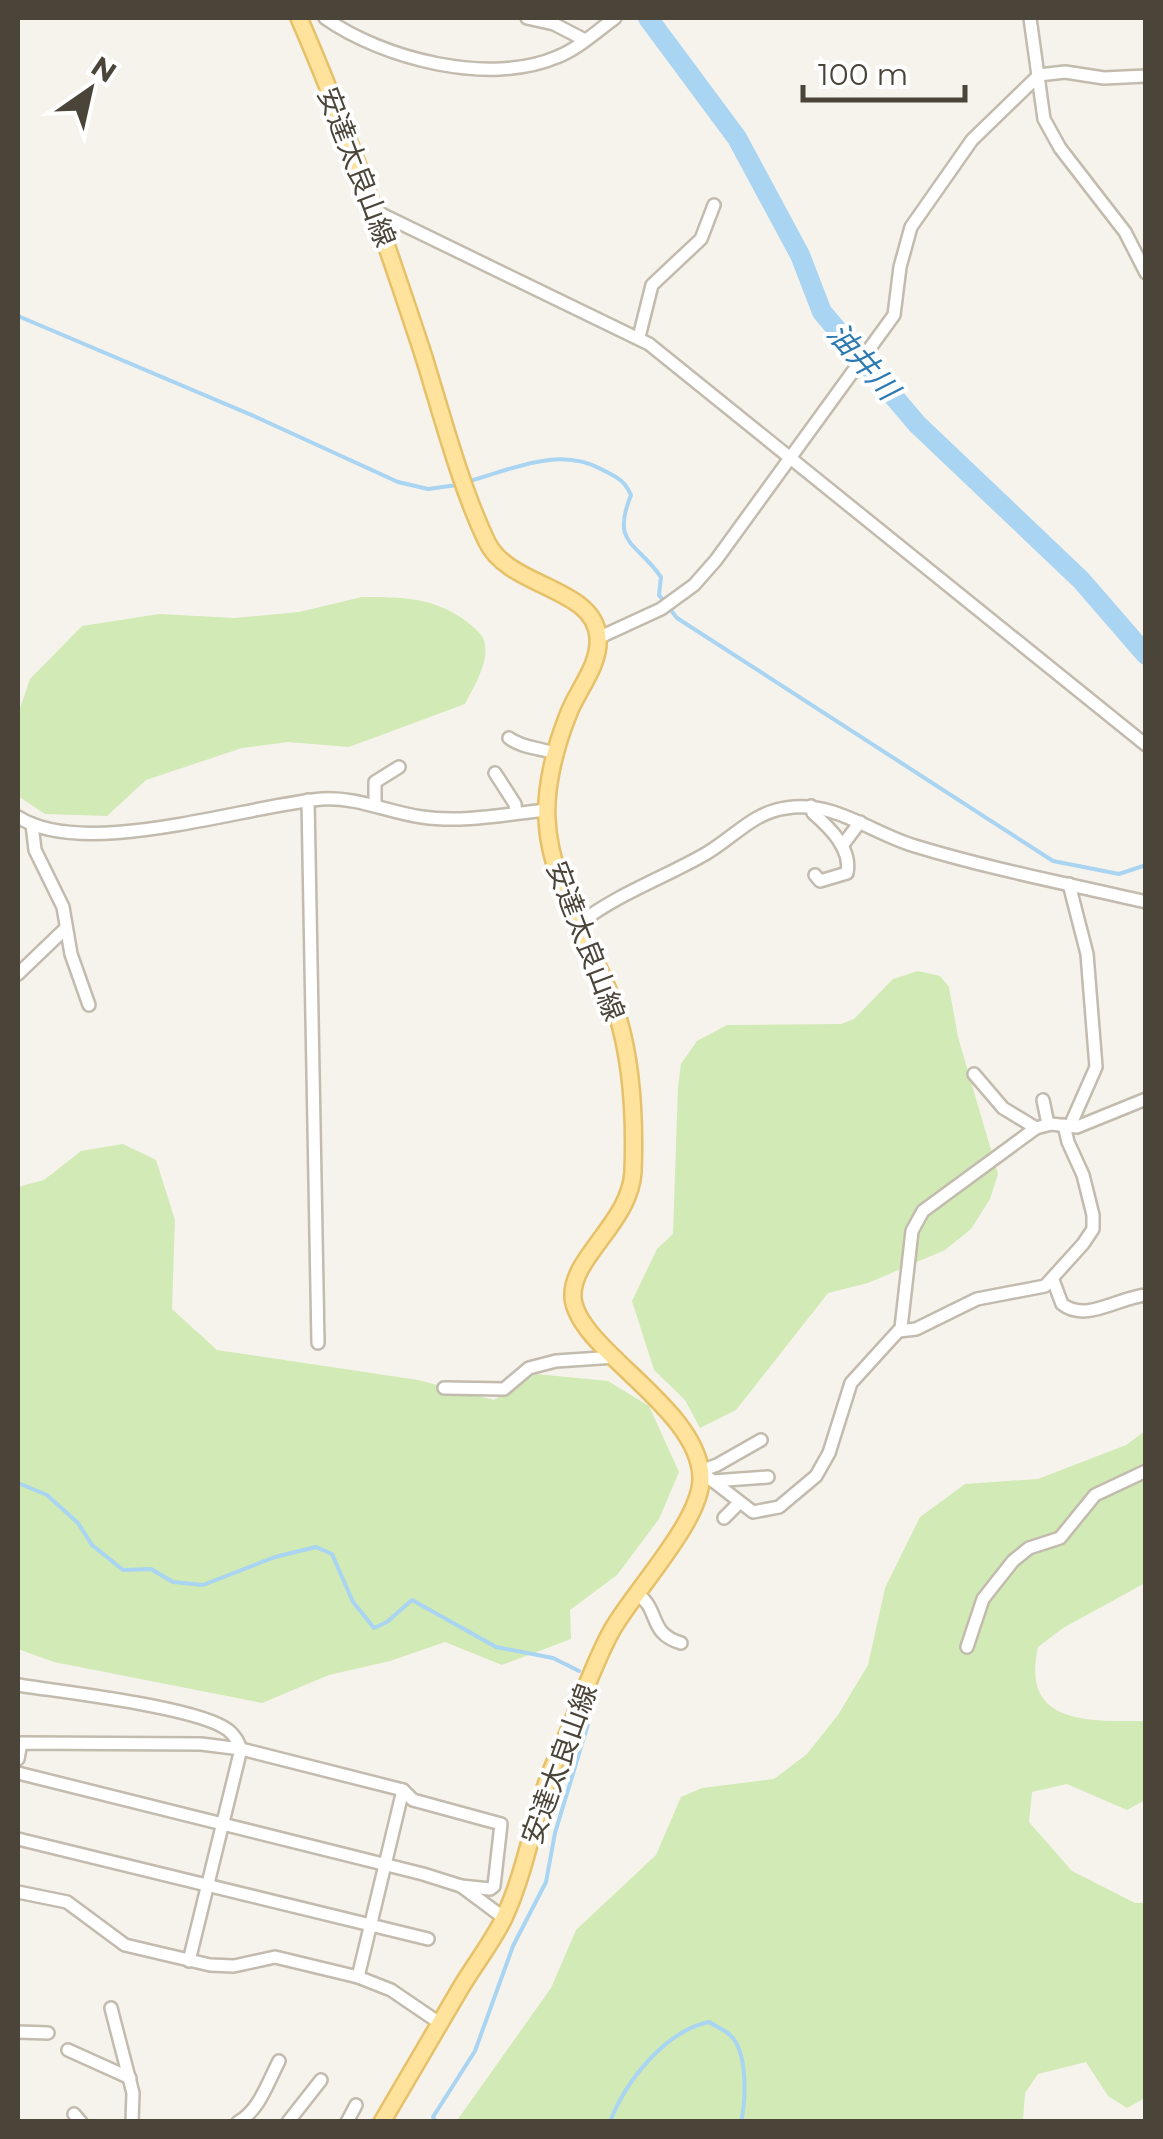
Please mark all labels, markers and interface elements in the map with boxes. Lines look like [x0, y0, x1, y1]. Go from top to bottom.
north arrow [40, 40, 140, 140]
scale bar [803, 40, 966, 102]
text: N [85, 49, 123, 90]
text: 100 m [818, 56, 908, 93]
street label: 安達太良山線 [311, 82, 403, 252]
water label: 油井川 [820, 315, 908, 409]
street label: 安達太良山線 [540, 856, 632, 1026]
street label: 安達太良山線 [514, 1679, 604, 1849]

